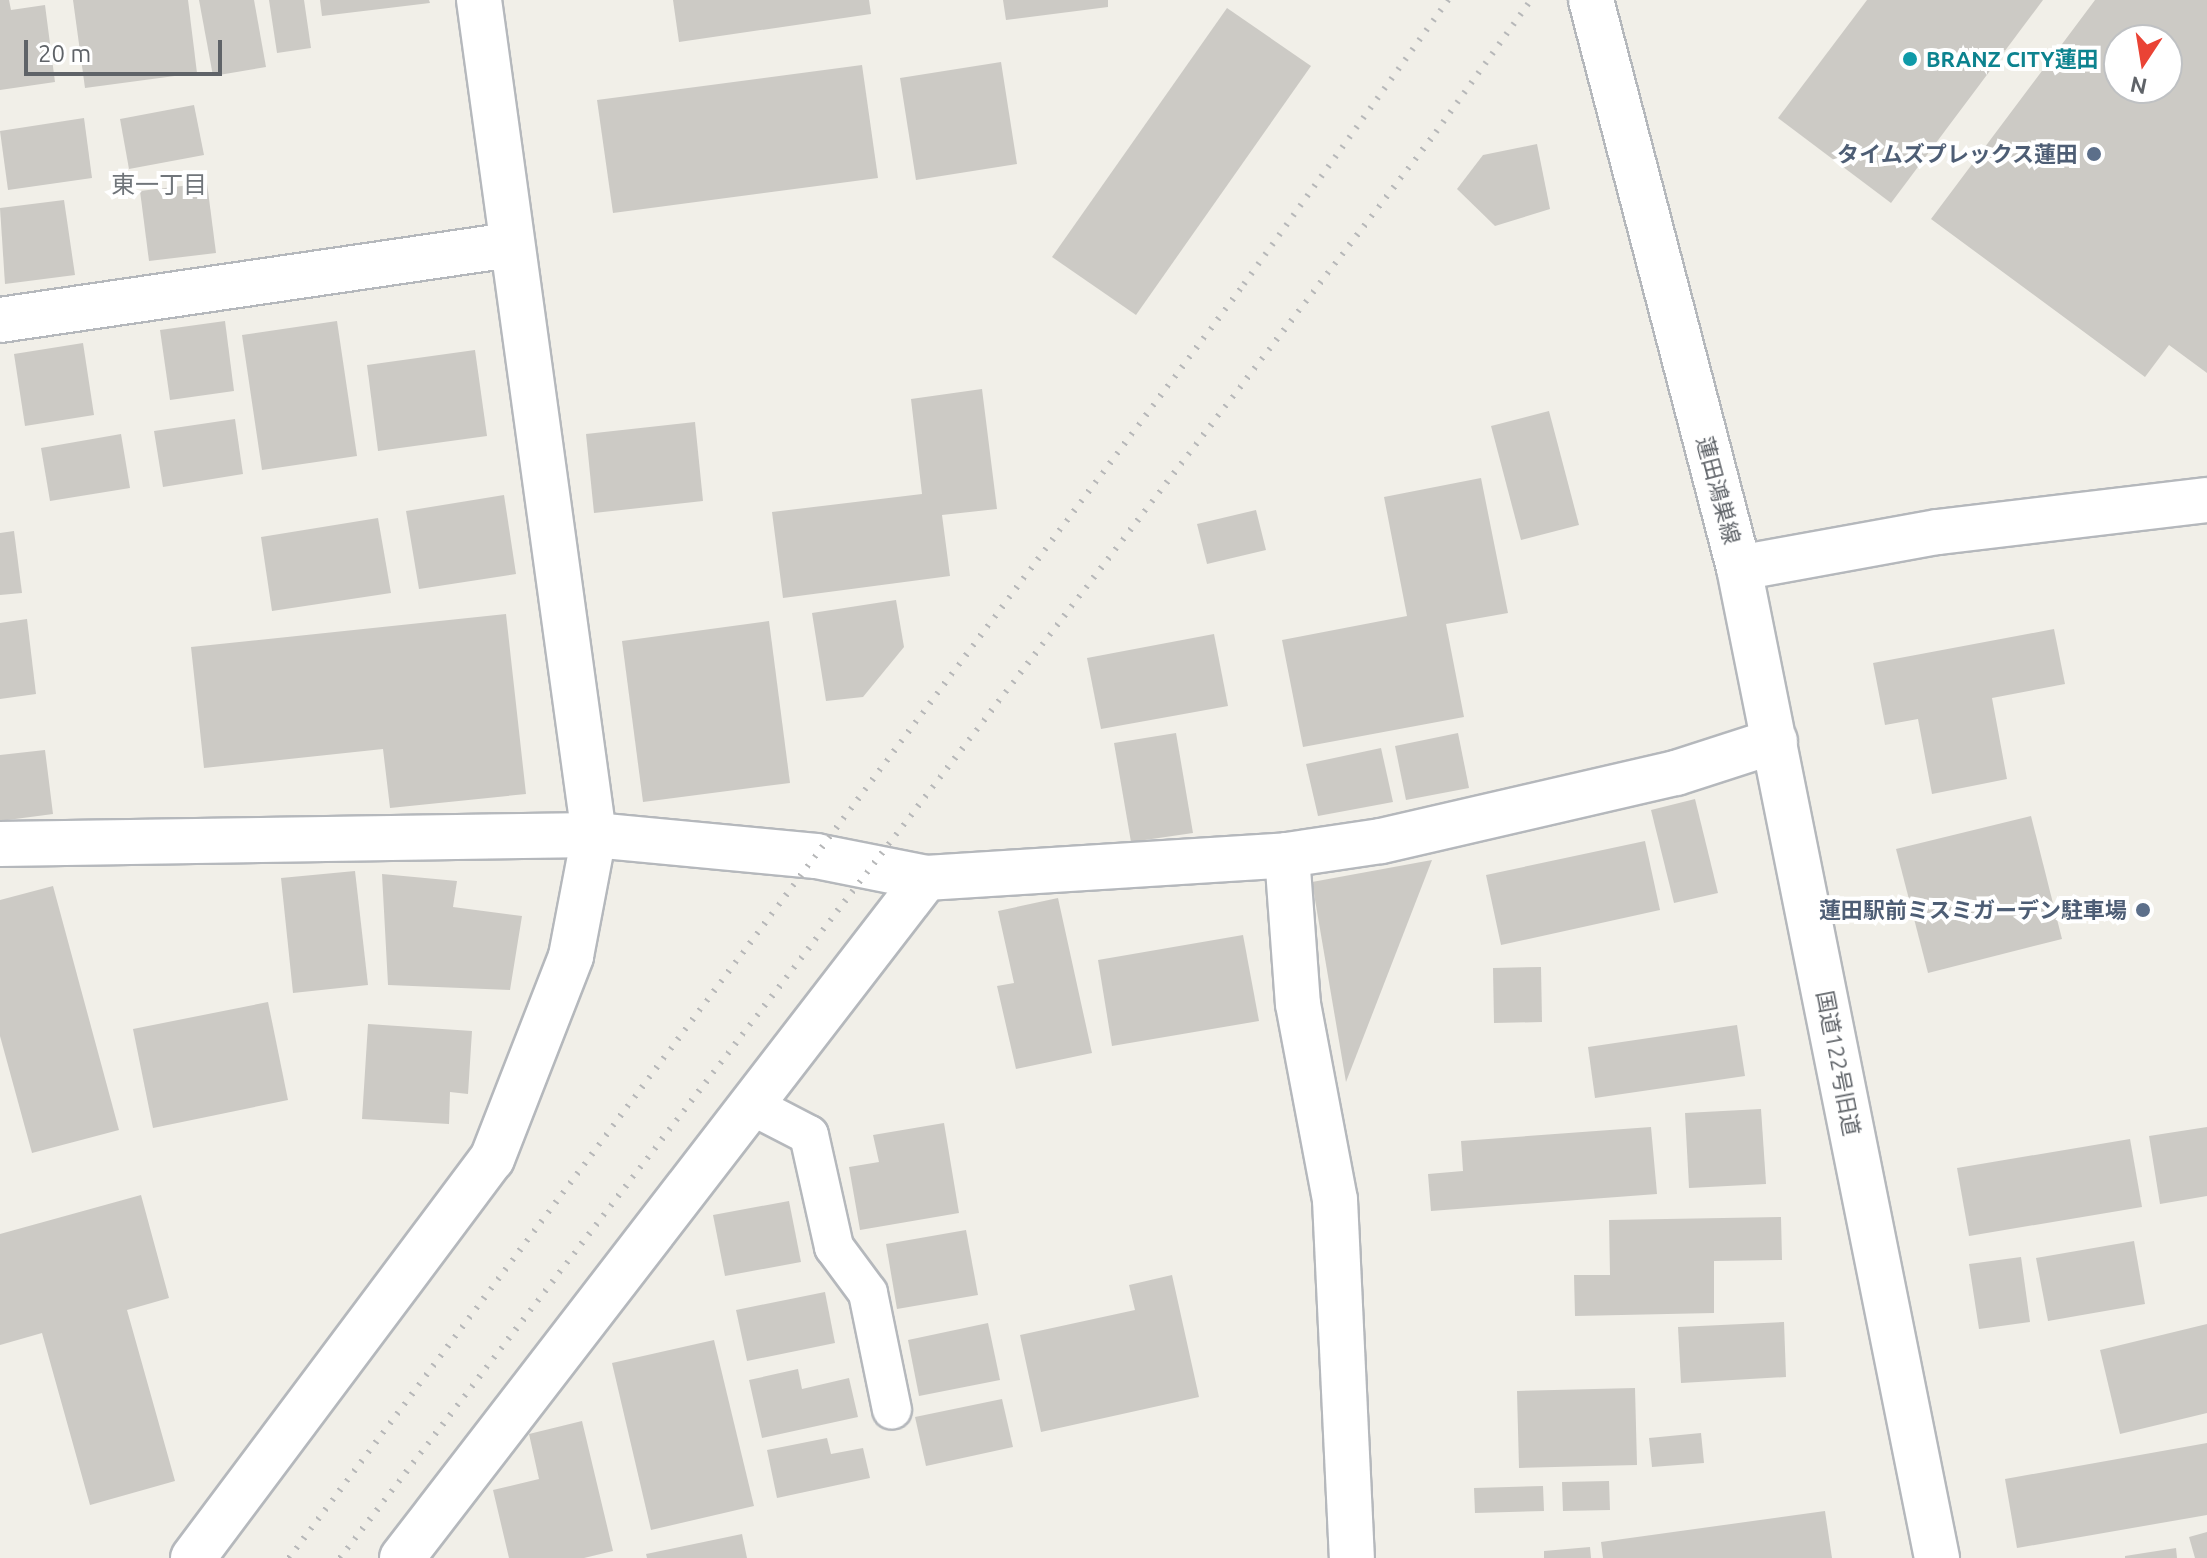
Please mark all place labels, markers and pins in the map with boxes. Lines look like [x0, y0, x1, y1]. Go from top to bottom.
place label: BRANZ CITY蓮田 [1926, 46, 2099, 72]
marker: BRANZ CITY蓮田 [1901, 50, 1919, 68]
place label: タイムズプレックス蓮田 [1836, 141, 2078, 167]
marker: タイムズプレックス蓮田 [2085, 145, 2103, 163]
place label: 蓮田駅前ミスミガーデン駐車場 [1819, 897, 2127, 923]
marker: 蓮田駅前ミスミガーデン駐車場 [2134, 901, 2152, 919]

